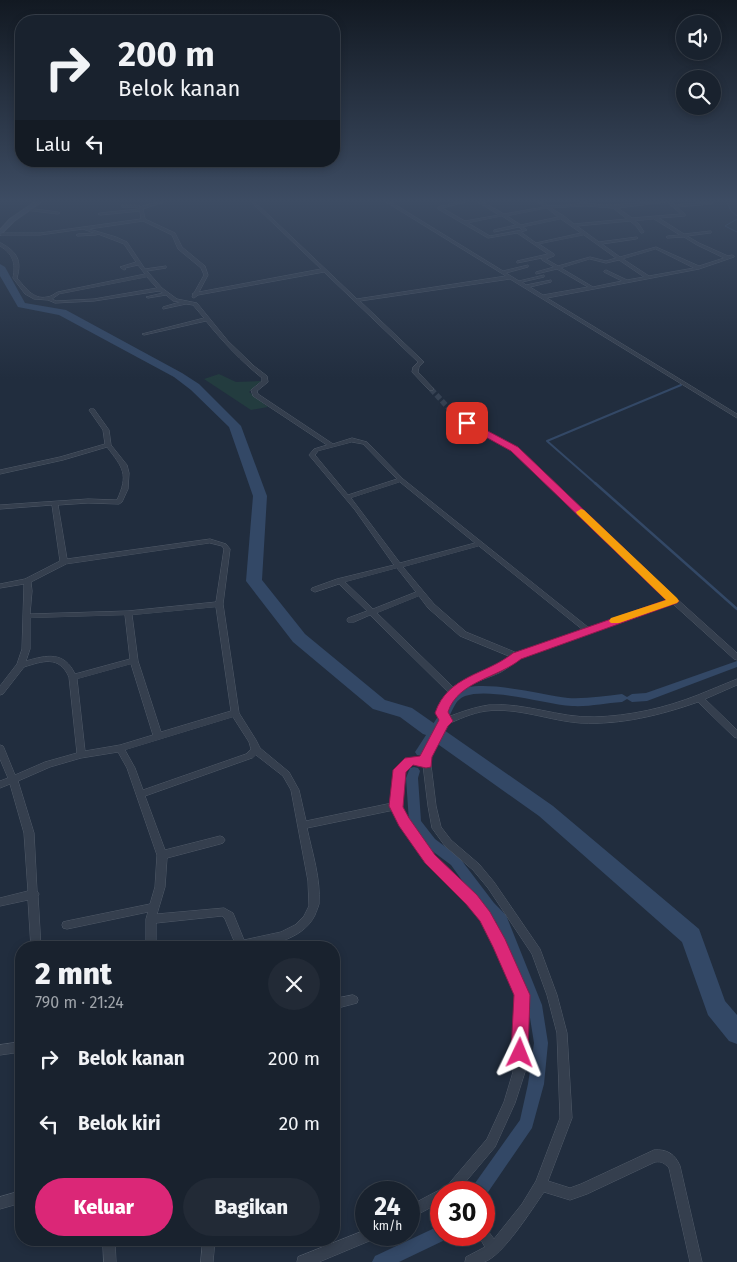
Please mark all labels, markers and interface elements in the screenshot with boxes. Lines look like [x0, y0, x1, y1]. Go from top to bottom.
map controls [676, 15, 721, 115]
button: sound [676, 15, 721, 60]
text: 200 m [118, 33, 215, 75]
icon: right [35, 35, 100, 100]
button: search [676, 70, 721, 115]
text: Belok kanan [118, 75, 240, 102]
icon: left [81, 130, 109, 158]
text: Lalu [35, 133, 71, 156]
pin [446, 402, 488, 444]
icon: arrive [453, 409, 481, 437]
text: 2 mnt [35, 956, 112, 992]
button: close [268, 958, 320, 1010]
text: 790 m · 21:24 [35, 993, 124, 1012]
position arrow [493, 1026, 545, 1078]
icon: right [35, 1045, 63, 1073]
text: Belok kanan [78, 1047, 185, 1070]
text: 200 m [268, 1047, 320, 1070]
icon: left [35, 1110, 63, 1138]
text: Belok kiri [78, 1112, 161, 1135]
text: 20 m [279, 1112, 320, 1135]
button: Keluar [35, 1178, 173, 1236]
button: Bagikan [183, 1178, 320, 1236]
speed limit sign: 30 [430, 1181, 495, 1246]
text: 24 [374, 1192, 401, 1222]
text: km/h [373, 1219, 402, 1233]

